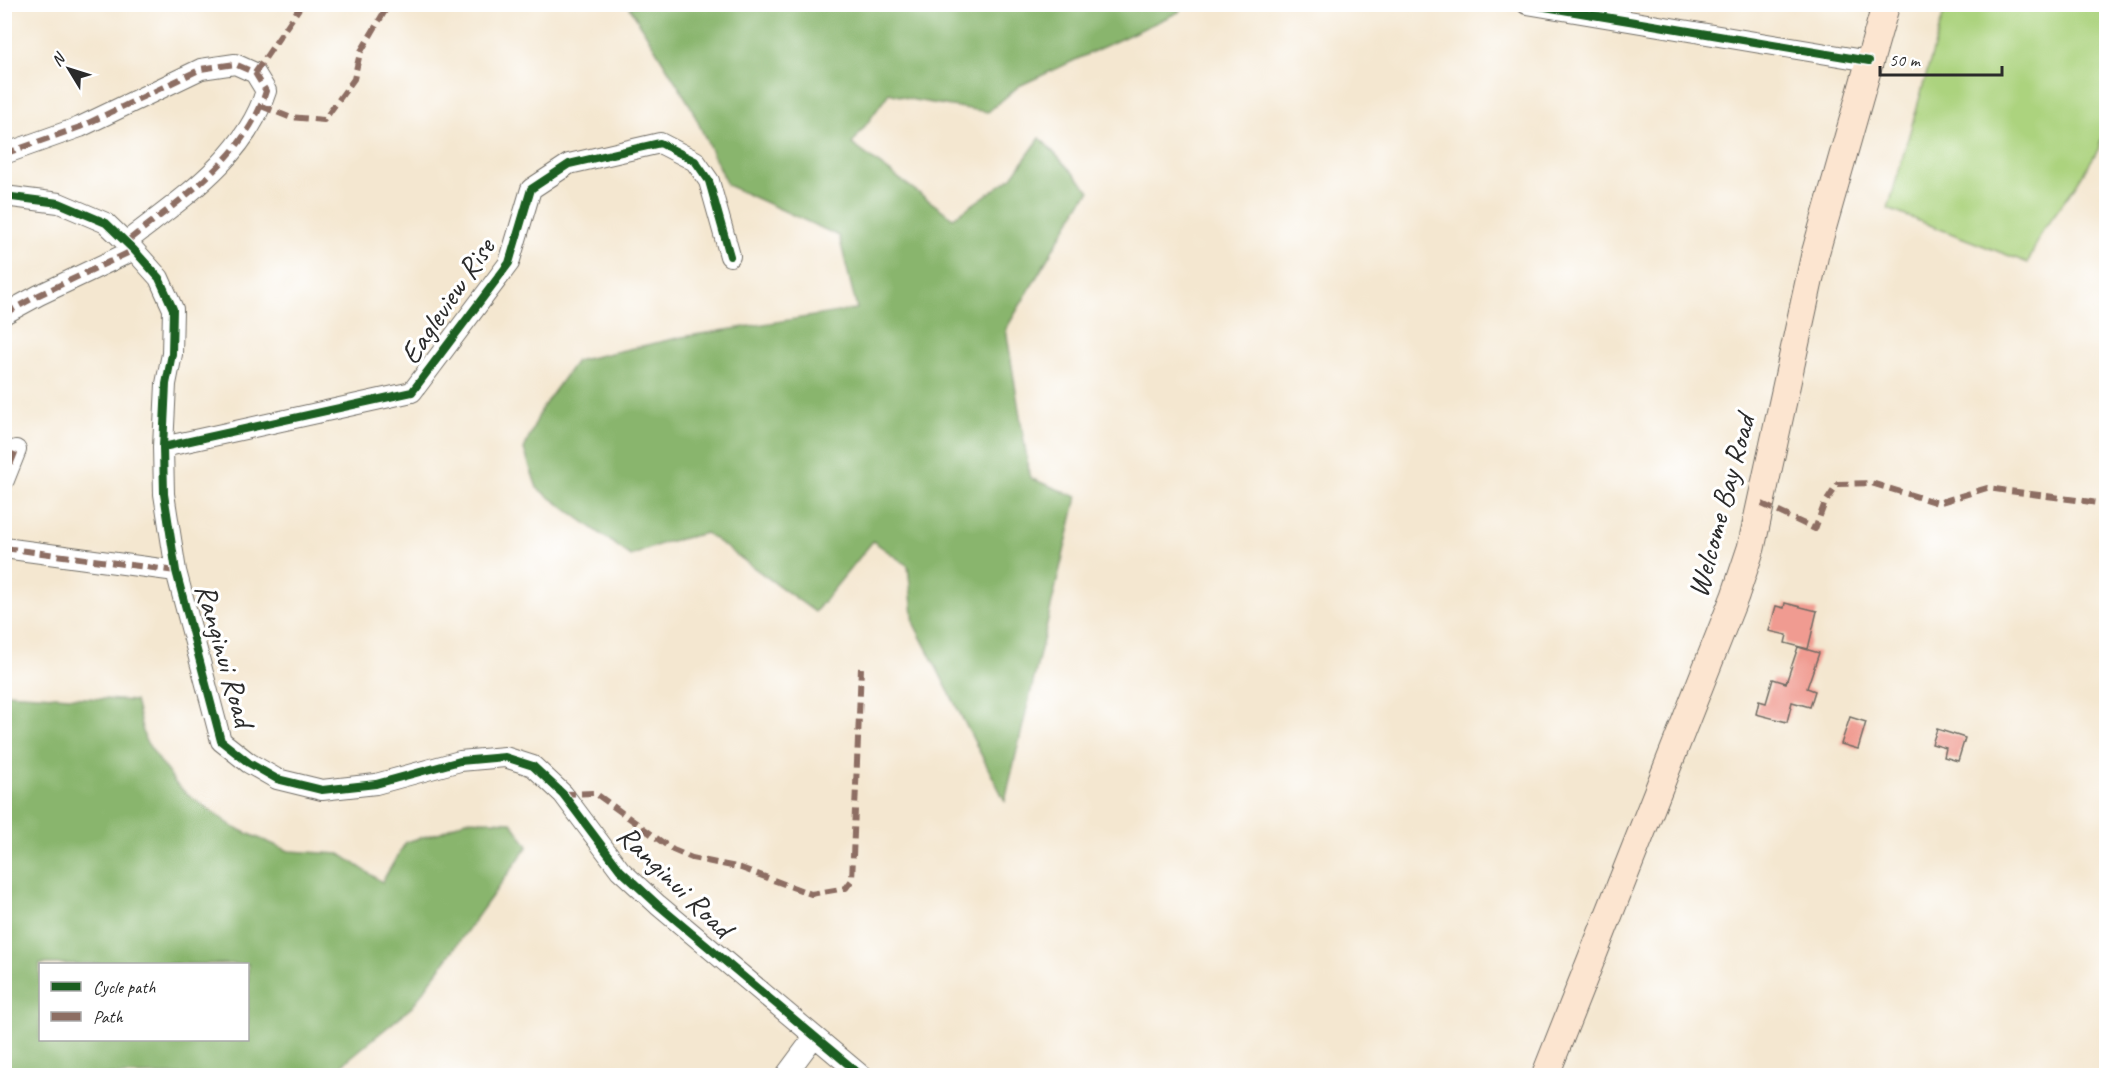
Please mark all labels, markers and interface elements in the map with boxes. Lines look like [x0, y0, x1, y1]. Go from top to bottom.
north arrow [39, 39, 99, 99]
scale bar [1880, 39, 2002, 77]
text: N [47, 48, 71, 70]
text: 50 m [1889, 49, 1922, 71]
street label: Eagleview Rise [391, 229, 504, 371]
street label: Welcome Bay Road [1678, 407, 1765, 601]
street label: Ranginui Road [187, 579, 265, 735]
street label: Ranginui Road [609, 816, 744, 949]
legend [39, 963, 249, 1041]
text: Cycle path [93, 976, 156, 998]
text: Path [93, 1006, 123, 1028]

